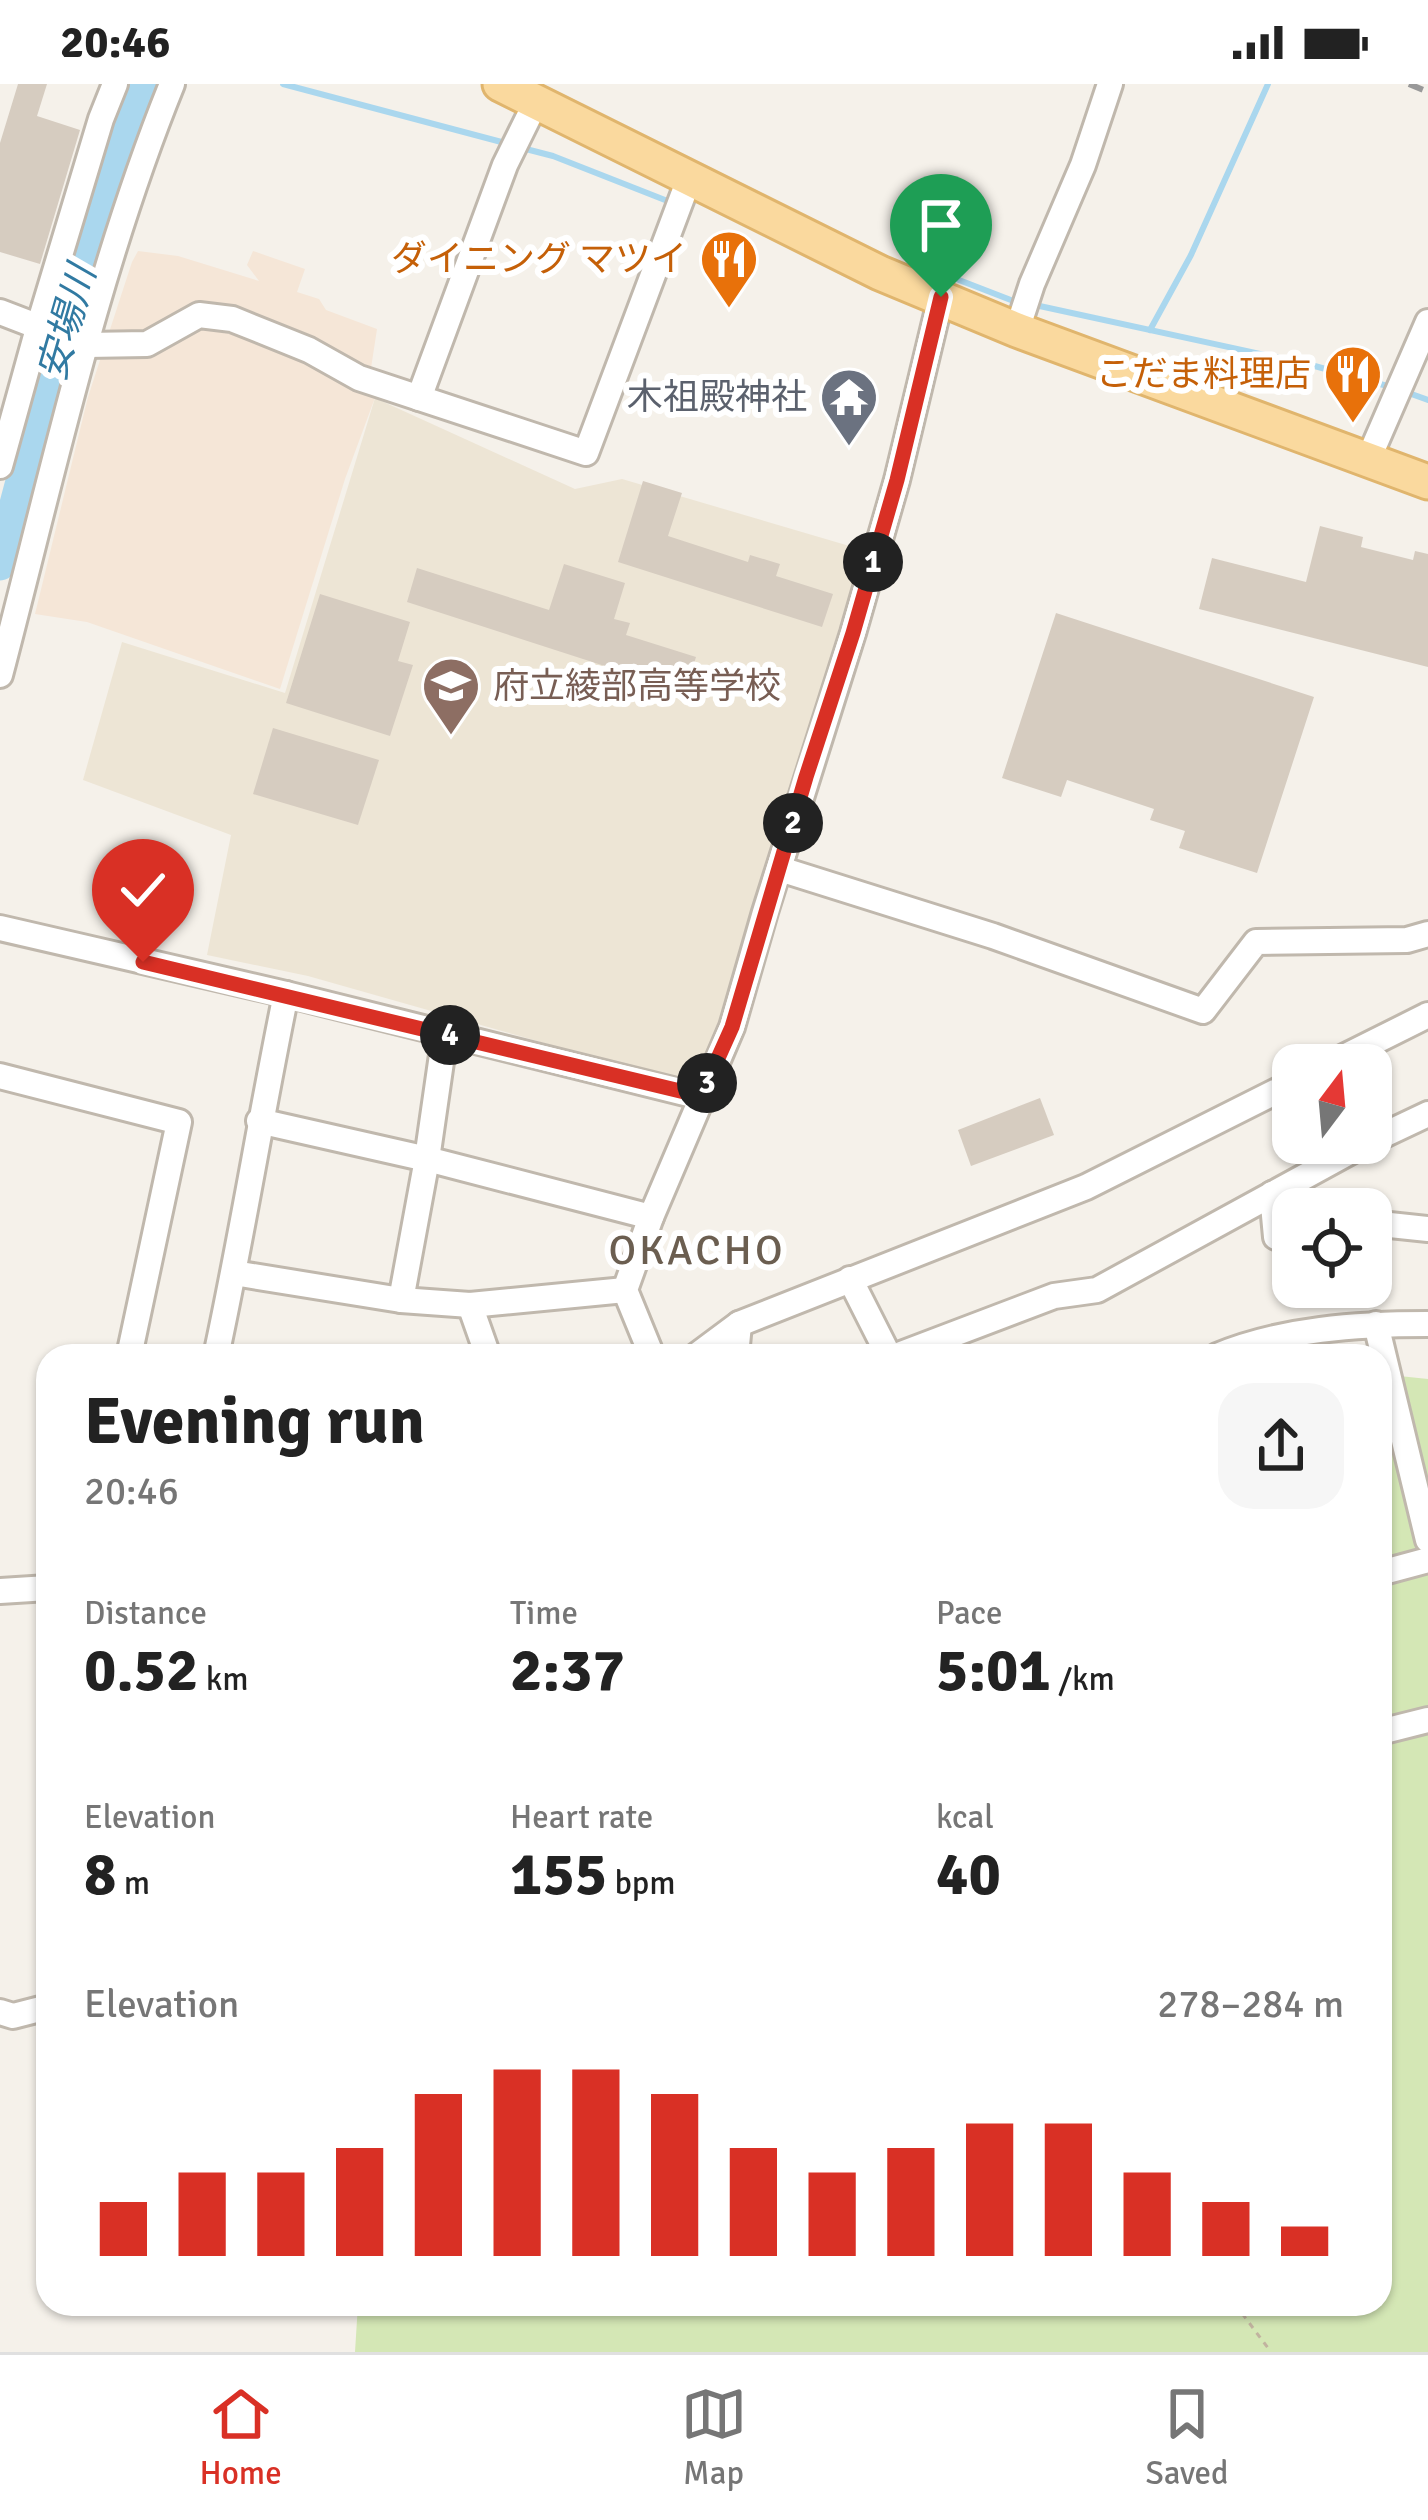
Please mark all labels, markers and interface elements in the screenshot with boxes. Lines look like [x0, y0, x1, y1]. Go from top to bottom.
text: 20:46 [60, 15, 170, 70]
pin [890, 174, 992, 297]
icon: arrive [908, 192, 974, 258]
restaurant icon: ダイニング マツイ [698, 228, 760, 310]
place label: ダイニング マツイ [391, 237, 687, 282]
water label: 安場川 [28, 256, 107, 386]
restaurant icon: こだま料理店 [1322, 343, 1384, 425]
place label: こだま料理店 [1096, 352, 1311, 397]
temple icon: 木祖殿神社 [818, 366, 880, 448]
place label: 木祖殿神社 [627, 375, 807, 420]
pin: 1 [843, 532, 903, 592]
text: 1 [864, 541, 882, 582]
school or university icon: 府立綾部高等学校 [420, 655, 482, 737]
place label: 府立綾部高等学校 [493, 664, 781, 709]
pin: 2 [763, 793, 823, 853]
text: 2 [784, 802, 802, 843]
pin [92, 839, 194, 962]
icon: check [110, 857, 176, 923]
pin: 4 [420, 1005, 480, 1065]
text: 4 [441, 1014, 459, 1055]
north arrow [1272, 1044, 1392, 1164]
map controls [1272, 1044, 1392, 1308]
pin: 3 [677, 1053, 737, 1113]
text: 3 [698, 1062, 716, 1103]
button: locate [1272, 1188, 1392, 1308]
district label: OKACHO [608, 1225, 786, 1276]
text: Evening run [84, 1381, 425, 1462]
button: share [1218, 1383, 1344, 1509]
text: 20:46 [84, 1467, 179, 1515]
text: Distance [84, 1593, 207, 1634]
text: Time [510, 1593, 578, 1634]
text: Pace [936, 1593, 1002, 1634]
text: 0.52 [84, 1634, 198, 1708]
text: 2:37 [510, 1634, 625, 1708]
text: 5:01 [936, 1634, 1051, 1708]
text: km [198, 1659, 249, 1700]
text: /km [1051, 1659, 1115, 1700]
text: Elevation [84, 1797, 215, 1838]
text: Heart rate [510, 1797, 653, 1838]
text: kcal [936, 1797, 994, 1838]
text: 8 [84, 1838, 116, 1912]
text: 155 [510, 1838, 607, 1912]
text: 40 [936, 1838, 1001, 1912]
text: m [116, 1863, 150, 1904]
text: bpm [607, 1863, 676, 1904]
text: Elevation [84, 1980, 239, 2028]
text: 278–284 m [1157, 1980, 1344, 2028]
tab: Home [199, 2381, 282, 2494]
tab: Map [681, 2381, 747, 2494]
tab: Saved [1145, 2381, 1229, 2494]

